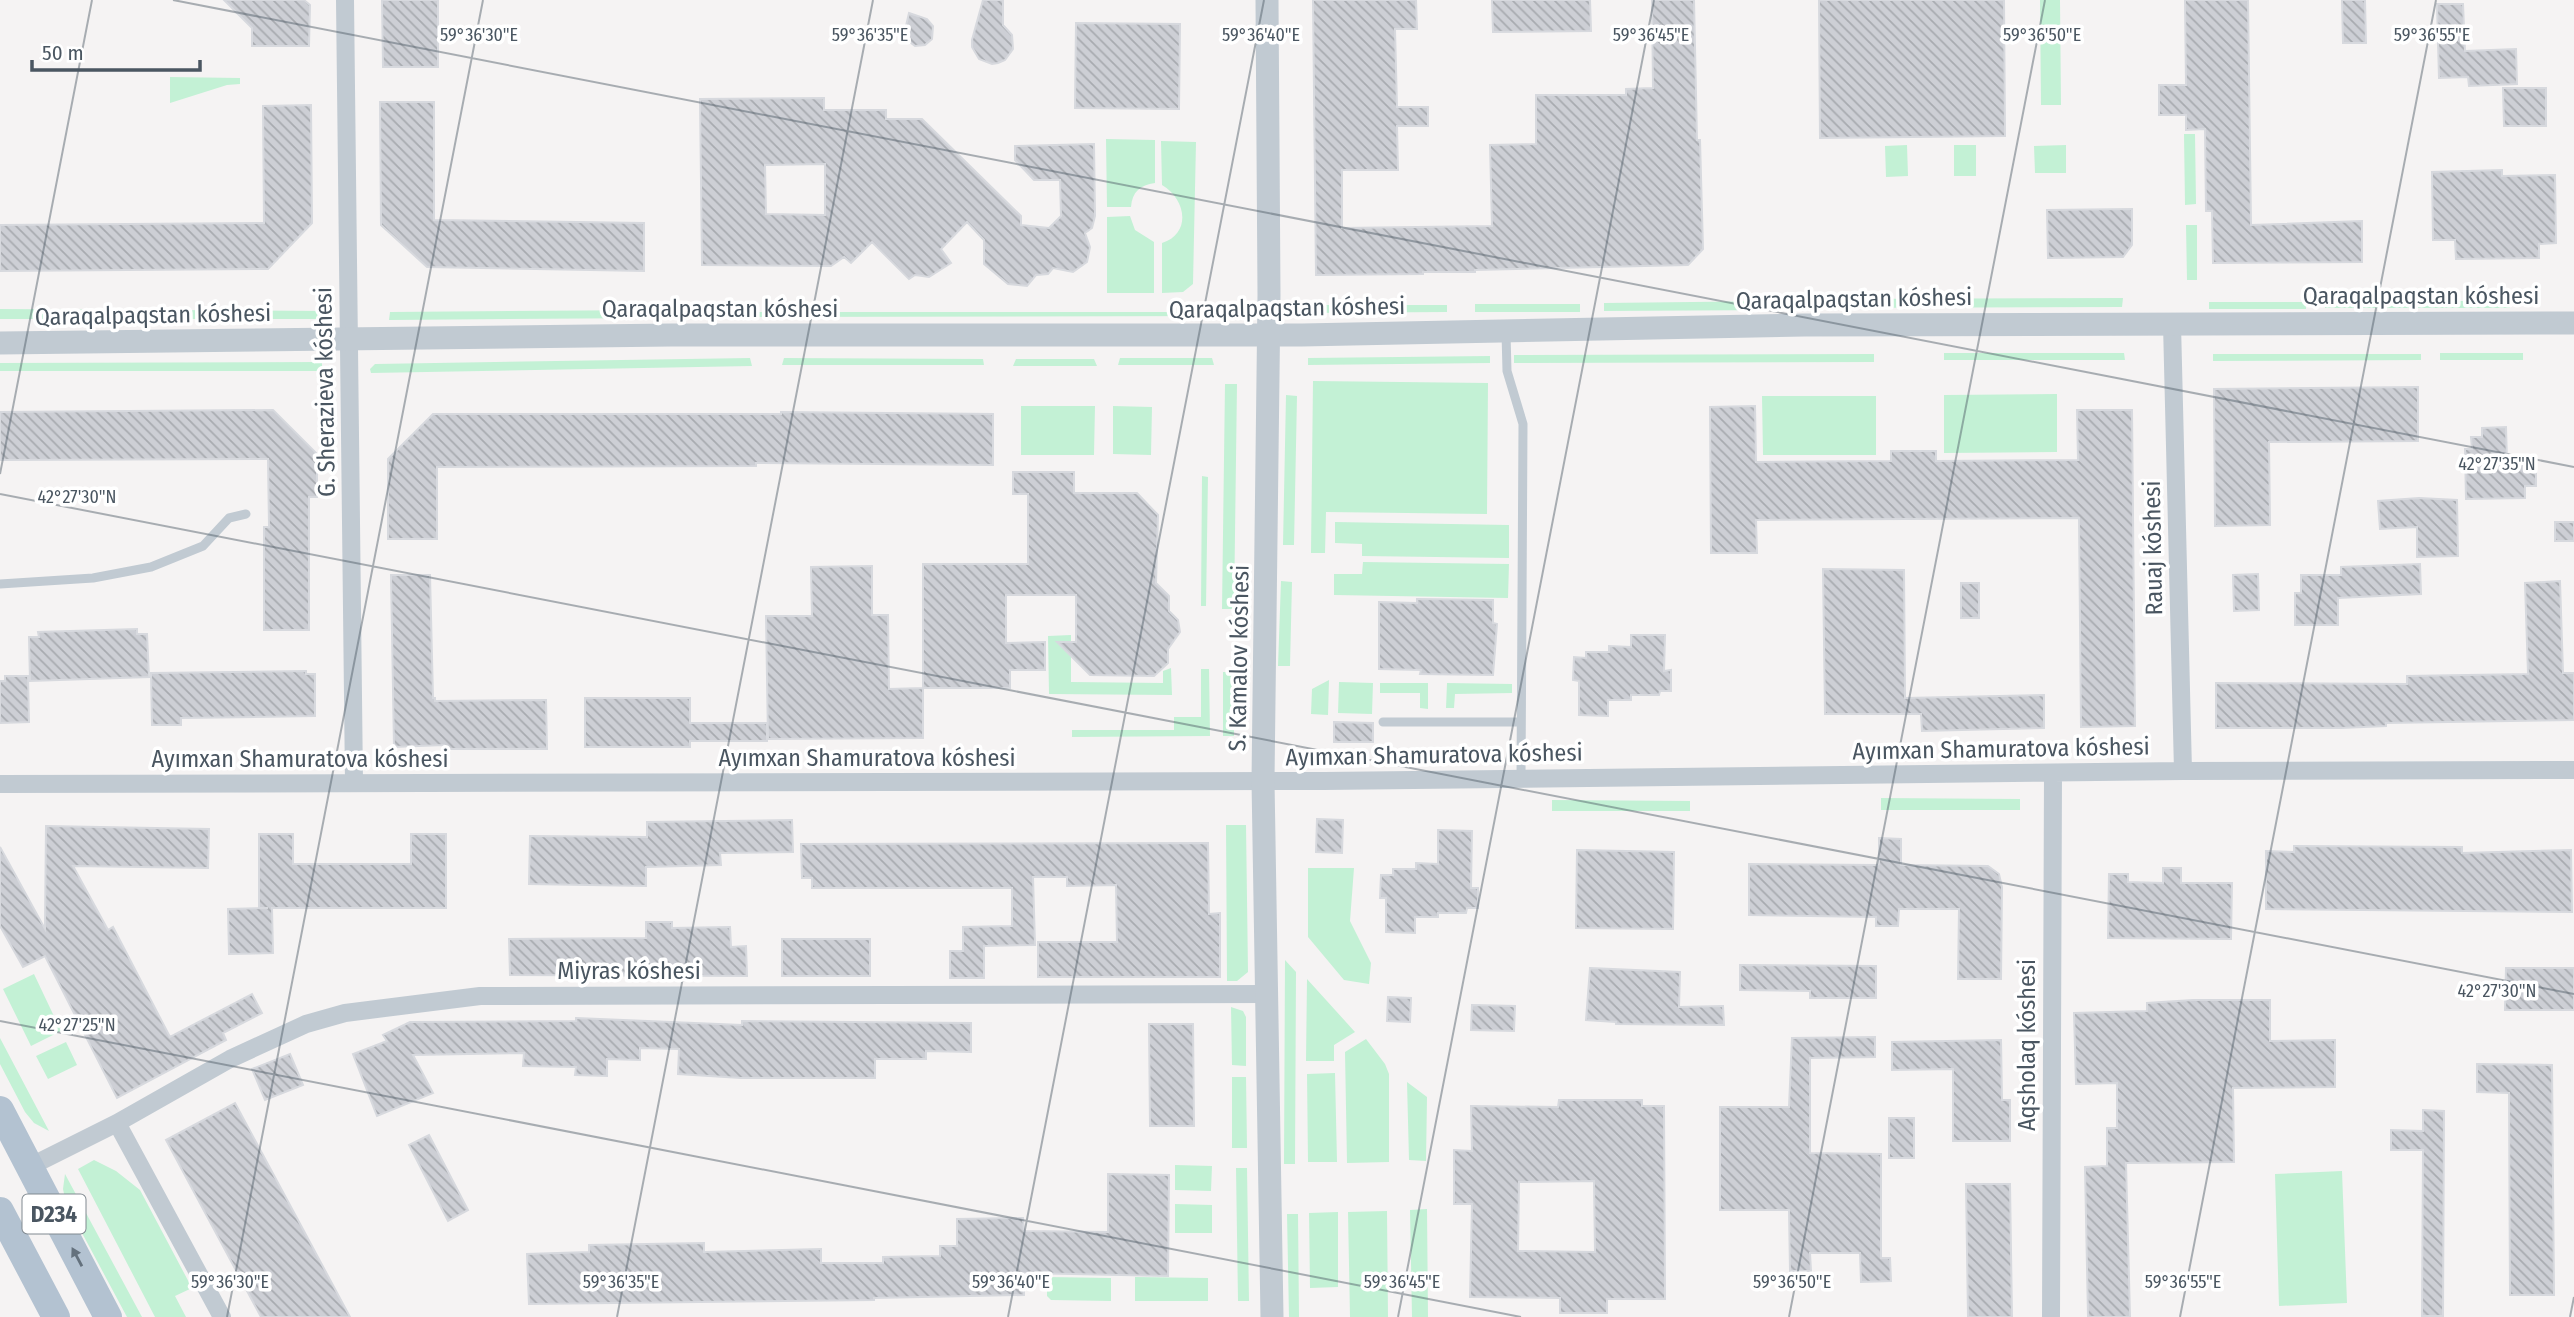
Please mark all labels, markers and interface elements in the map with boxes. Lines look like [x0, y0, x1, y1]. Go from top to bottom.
text: 59°36'30"E [440, 24, 518, 46]
text: 59°36'35"E [832, 24, 908, 46]
text: 59°36'40"E [1222, 24, 1300, 46]
text: 59°36'45"E [1613, 24, 1689, 46]
text: 59°36'50"E [2003, 24, 2081, 46]
text: 59°36'55"E [2394, 24, 2470, 46]
scale bar [32, 28, 200, 72]
text: 50 m [42, 40, 84, 66]
street label: Qaraqalpaqstan kóshesi [2303, 282, 2539, 310]
street label: Qaraqalpaqstan kóshesi [1736, 283, 1972, 315]
street label: G. Sherazieva kóshesi [309, 287, 341, 497]
street label: Qaraqalpaqstan kóshesi [1169, 292, 1405, 324]
street label: Qaraqalpaqstan kóshesi [602, 295, 838, 323]
street label: Qaraqalpaqstan kóshesi [35, 299, 271, 331]
text: 42°27'35"N [2458, 453, 2536, 475]
street label: Rauaj kóshesi [2138, 480, 2168, 616]
text: 42°27'30"N [38, 486, 116, 508]
street label: S. Kamalov kóshesi [1223, 564, 1255, 752]
street label: Ayımxan Shamuratova kóshesi [1852, 732, 2150, 766]
street label: Ayımxan Shamuratova kóshesi [1285, 738, 1583, 772]
street label: Ayımxan Shamuratova kóshesi [718, 744, 1016, 772]
street label: Ayımxan Shamuratova kóshesi [151, 745, 449, 773]
street label: Miyras kóshesi [557, 957, 701, 985]
street label: Aqsholaq kóshesi [2013, 959, 2041, 1131]
text: 42°27'30"N [2458, 980, 2536, 1002]
text: 42°27'25"N [38, 1014, 116, 1036]
road number: D234 [22, 1194, 86, 1233]
one-way arrow [71, 1246, 83, 1266]
text: 59°36'30"E [191, 1271, 269, 1293]
text: 59°36'35"E [583, 1271, 659, 1293]
text: 59°36'40"E [972, 1271, 1050, 1293]
text: 59°36'45"E [1364, 1271, 1440, 1293]
text: 59°36'50"E [1753, 1271, 1831, 1293]
text: 59°36'55"E [2145, 1271, 2221, 1293]

